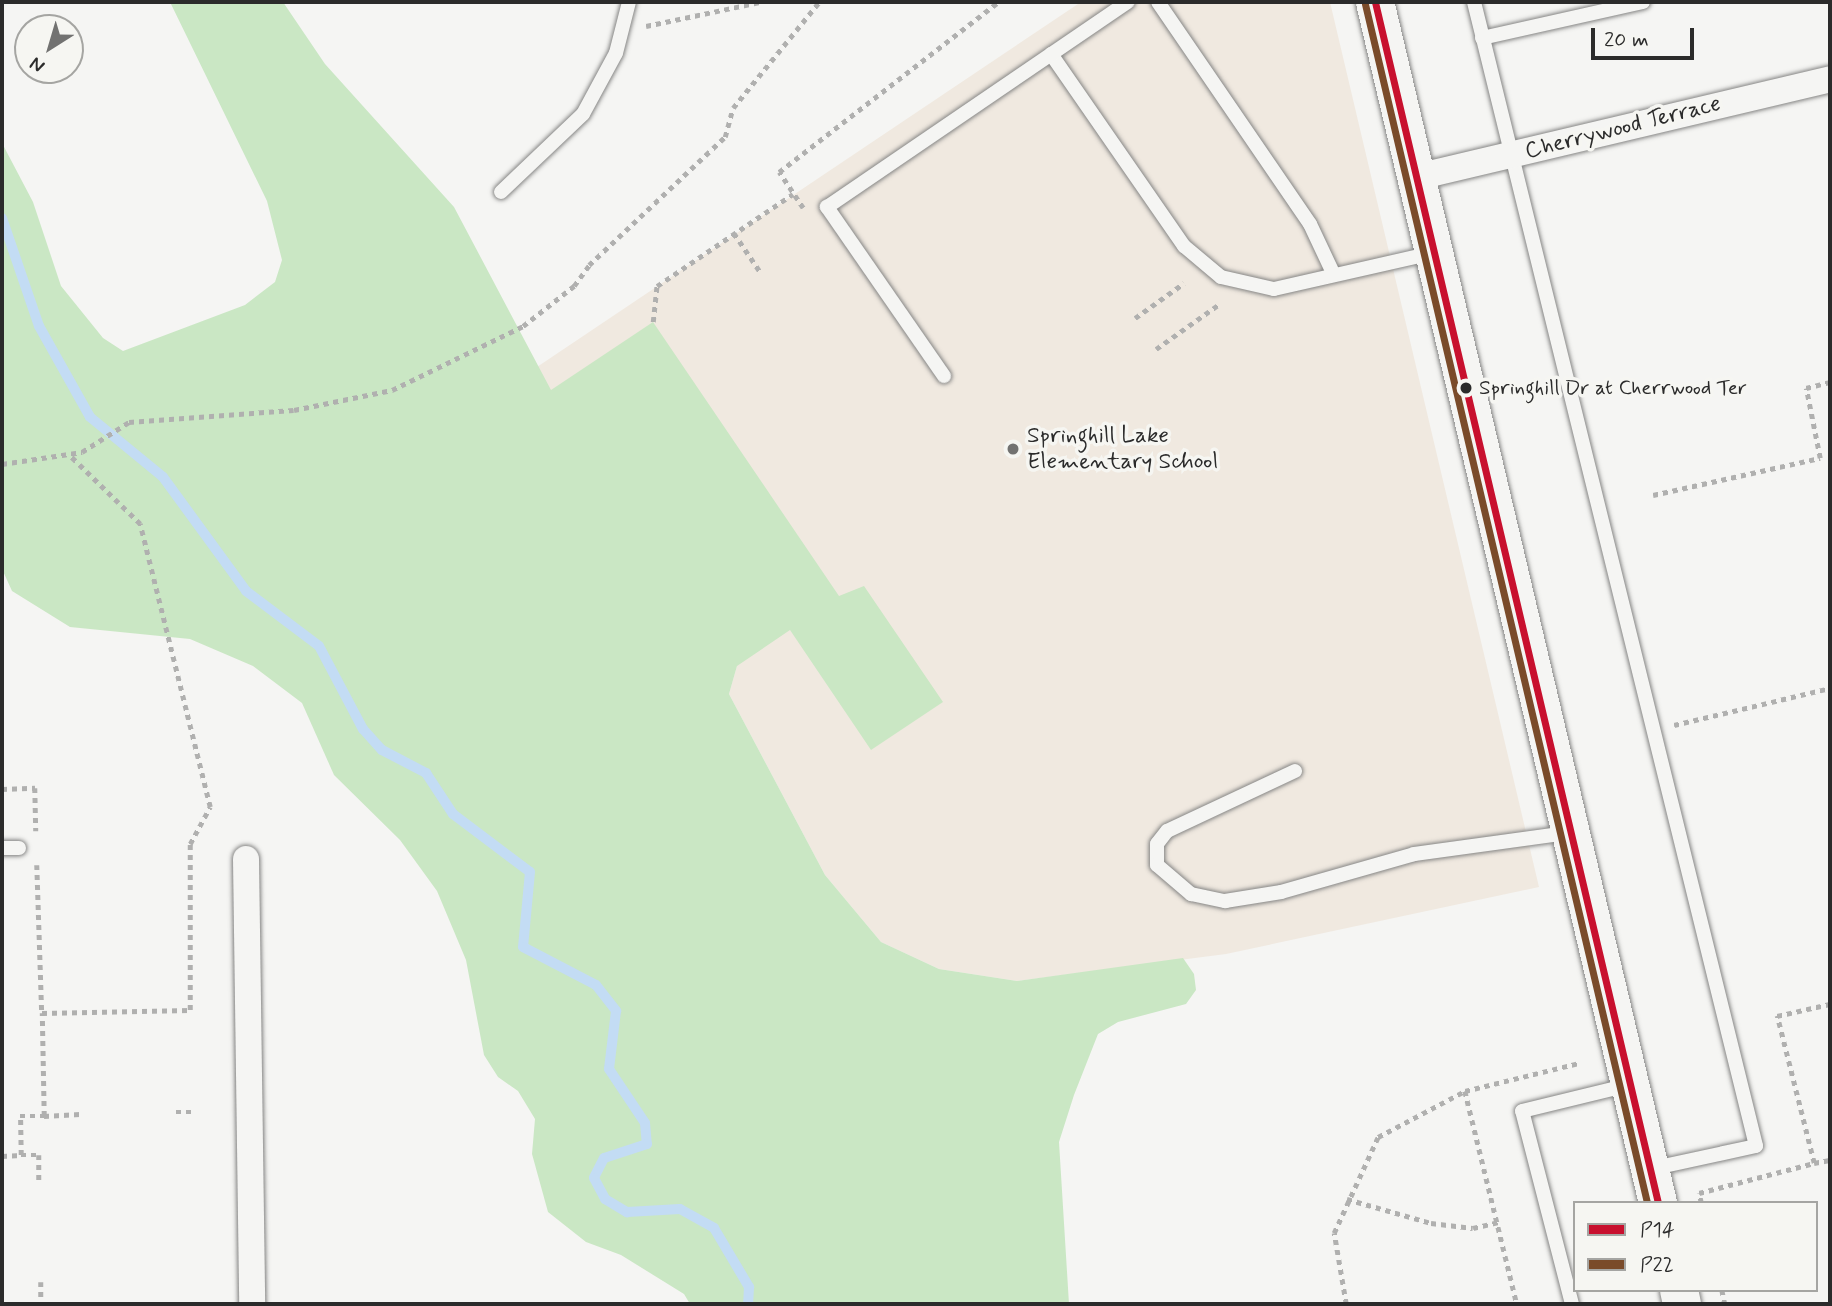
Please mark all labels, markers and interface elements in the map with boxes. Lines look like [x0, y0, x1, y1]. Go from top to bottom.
north arrow [14, 14, 84, 84]
scale bar [1594, 14, 1697, 58]
text: 20 m [1604, 26, 1649, 54]
text: N [25, 51, 50, 78]
street label: Cherrywood Terrace [1524, 91, 1722, 165]
place label: Springhill Dr at Cherrwood Ter [1479, 375, 1751, 401]
marker: Springhill Dr at Cherrwood Ter [1459, 381, 1473, 395]
place label: Springhill Lake Elementary School [1027, 422, 1218, 476]
marker: Springhill Lake Elementary School [1005, 441, 1021, 457]
legend [1573, 1201, 1818, 1292]
text: P14 [1640, 1216, 1675, 1244]
text: P22 [1640, 1251, 1674, 1279]

